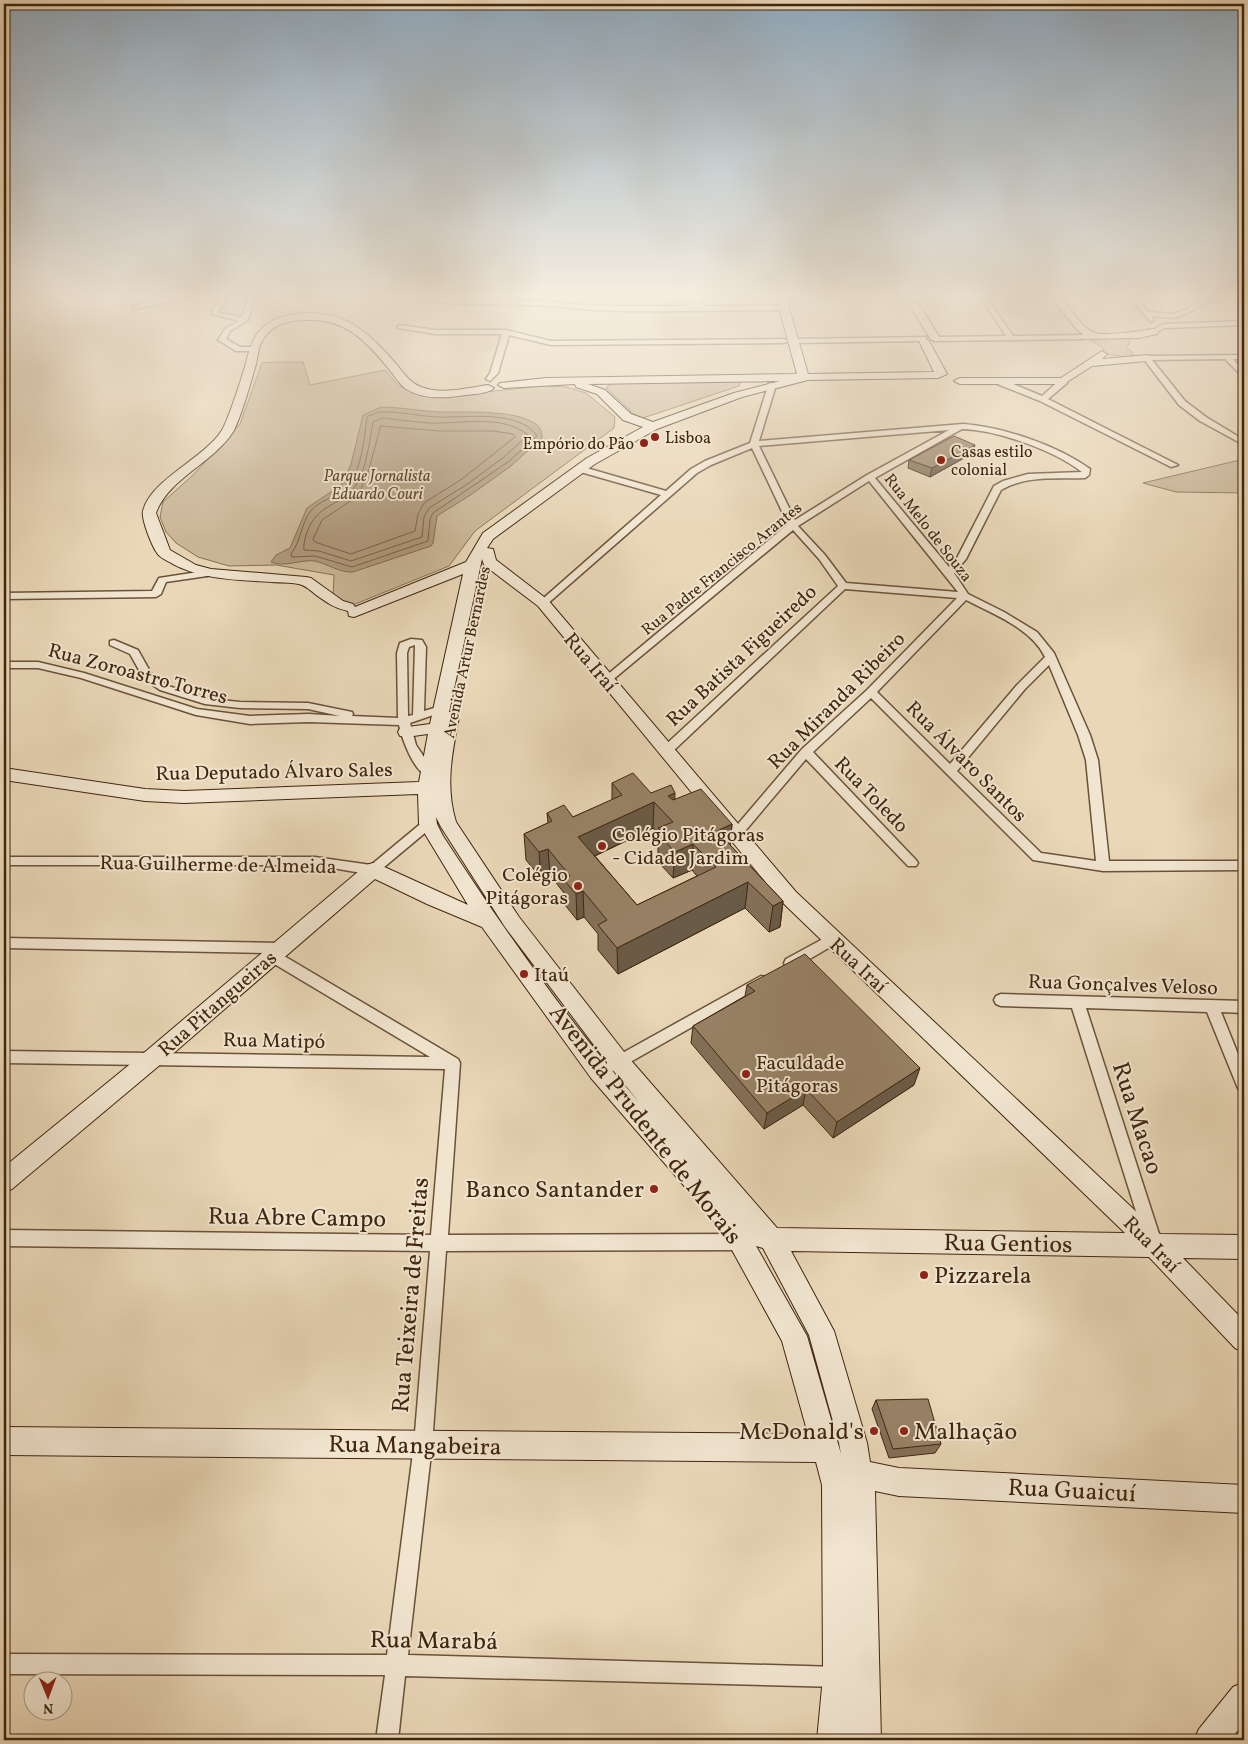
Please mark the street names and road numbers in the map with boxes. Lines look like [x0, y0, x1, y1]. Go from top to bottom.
street label: Rua Melo de Souza [878, 469, 977, 587]
street label: Rua Padre Francisco Arantes [637, 498, 807, 641]
street label: Avenida Artur Bernardes [439, 564, 497, 740]
street label: Rua Batista Figueiredo [661, 579, 824, 734]
street label: Rua Miranda Ribeiro [762, 626, 912, 776]
street label: Rua Iraí [556, 627, 623, 699]
street label: Rua Zoroastro Torres [45, 637, 230, 712]
street label: Rua Álvaro Santos [899, 695, 1033, 829]
street label: Rua Toledo [827, 751, 914, 840]
street label: Rua Deputado Álvaro Sales [155, 757, 393, 789]
street label: Rua Guilherme de Almeida [99, 850, 337, 882]
street label: Rua Iraí [822, 932, 893, 1001]
street label: Rua Pitangueiras [153, 945, 284, 1064]
street label: Rua Gonçalves Veloso [1028, 969, 1218, 1003]
street label: Avenida Prudente de Morais [540, 998, 749, 1252]
street label: Rua Matipó [223, 1027, 325, 1057]
street label: Rua Macao [1102, 1058, 1170, 1179]
street label: Rua Teixeira de Freitas [385, 1176, 439, 1414]
street label: Rua Abre Campo [208, 1200, 386, 1238]
street label: Rua Iraí [1116, 1211, 1185, 1280]
street label: Rua Gentios [943, 1227, 1073, 1263]
street label: Rua Mangabeira [328, 1428, 502, 1466]
street label: Rua Guaicuí [1007, 1472, 1137, 1512]
street label: Rua Marabá [370, 1624, 498, 1660]

